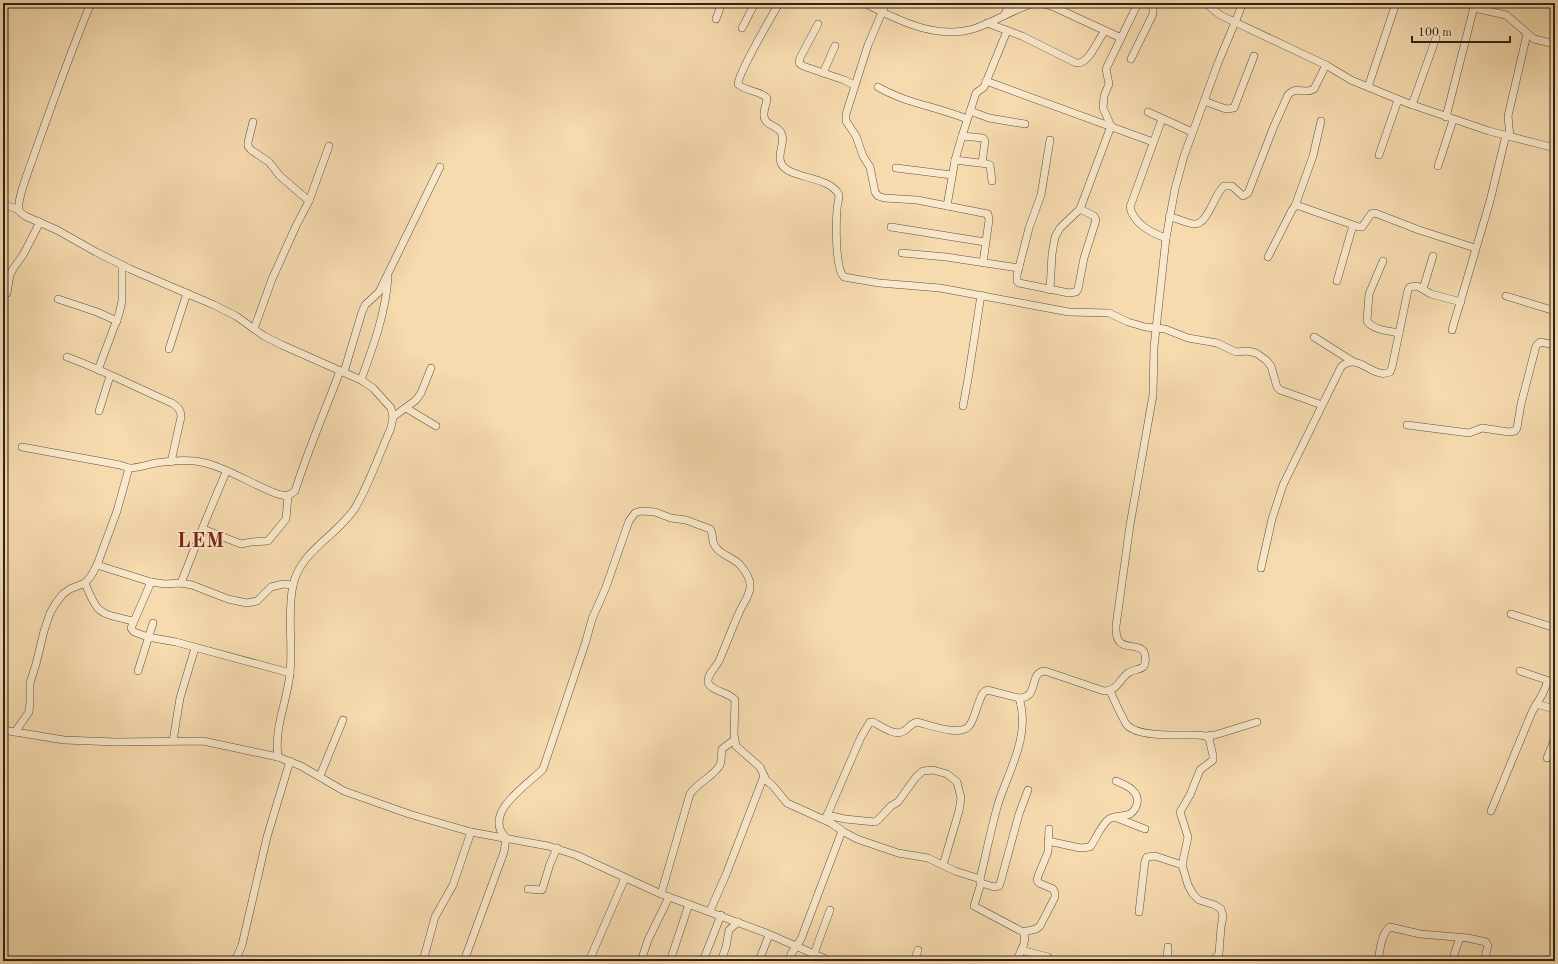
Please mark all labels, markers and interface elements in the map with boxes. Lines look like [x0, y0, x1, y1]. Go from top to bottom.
scale bar [1412, 18, 1510, 44]
text: 100 m [1418, 27, 1452, 39]
district label: LEM [177, 532, 225, 552]

